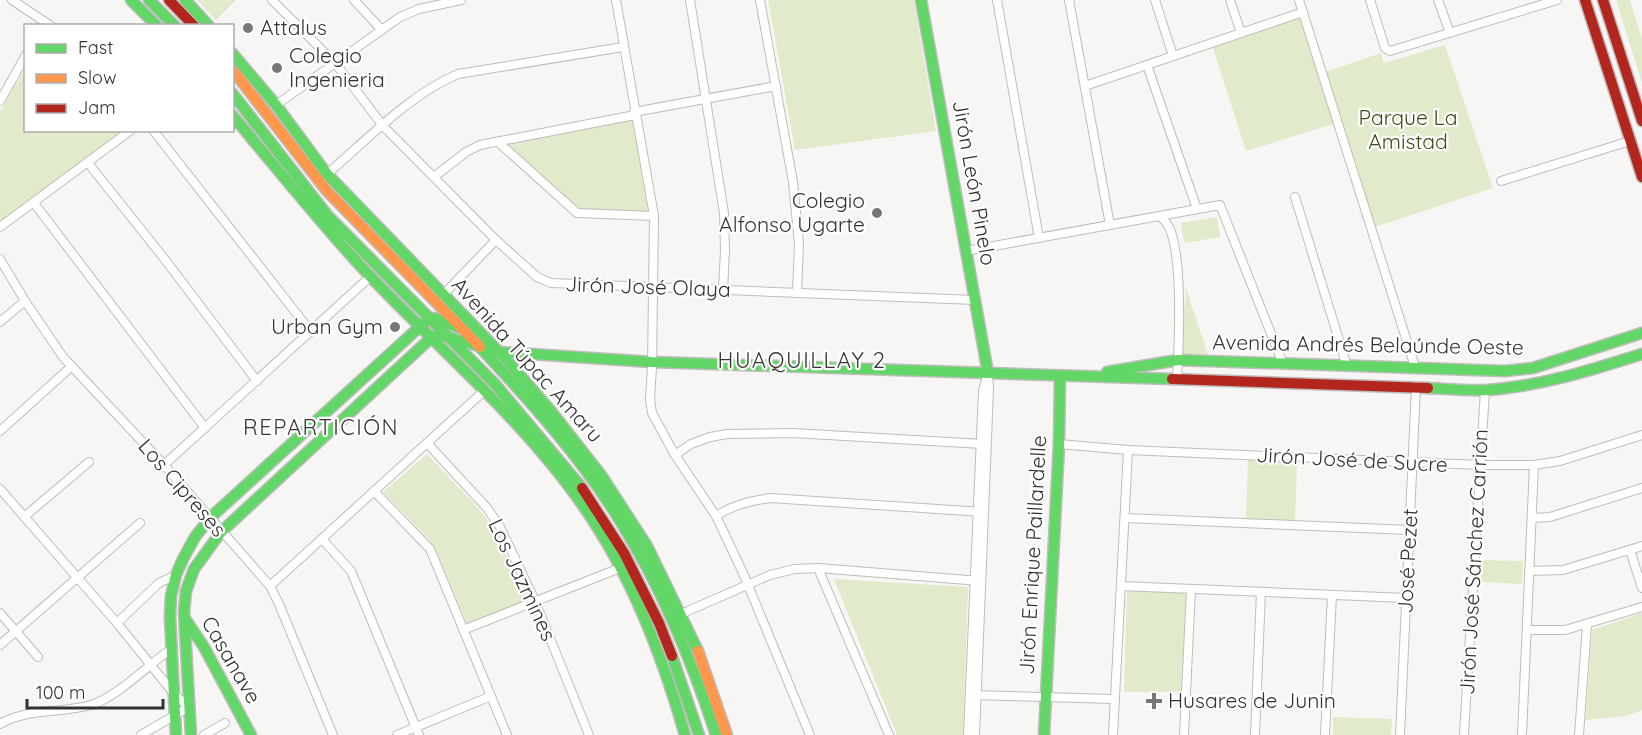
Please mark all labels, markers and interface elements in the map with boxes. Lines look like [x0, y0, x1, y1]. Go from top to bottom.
place label: Attalus [260, 14, 327, 40]
marker: Attalus [241, 21, 255, 35]
legend [24, 24, 234, 132]
text: Fast [78, 36, 113, 59]
place label: Colegio Ingenieria [289, 42, 385, 92]
marker: Colegio Ingenieria [270, 61, 284, 75]
text: Slow [78, 66, 116, 89]
text: Jam [78, 96, 116, 119]
street label: Jirón León Pinelo [948, 98, 1002, 267]
park label: Parque La Amistad [1359, 104, 1457, 154]
place label: Colegio Alfonso Ugarte [719, 187, 865, 237]
marker: Colegio Alfonso Ugarte [870, 206, 884, 220]
street label: Jirón José Olaya [565, 270, 731, 302]
street label: Avenida Túpac Amaru [447, 271, 609, 447]
place label: Urban Gym [271, 313, 383, 339]
marker: Urban Gym [388, 320, 402, 334]
street label: Avenida Andrés Belaúnde Oeste [1212, 328, 1524, 360]
district label: HUAQUILLAY 2 [718, 346, 886, 374]
district label: REPARTICIÓN [243, 413, 399, 441]
street label: Jirón José Sánchez Carrión [1453, 428, 1493, 696]
street label: Los Cipreses [133, 433, 232, 542]
street label: Jirón Enrique Paillardelle [1013, 435, 1051, 675]
street label: Jirón José de Sucre [1256, 441, 1448, 477]
street label: José Pezet [1391, 508, 1423, 614]
street label: Los Jazmines [483, 514, 563, 645]
street label: Casanave [196, 611, 267, 708]
scale bar [27, 672, 164, 710]
text: 100 m [36, 681, 85, 704]
place label: Husares de Junin [1168, 687, 1336, 713]
marker: Husares de Junin [1145, 692, 1163, 710]

